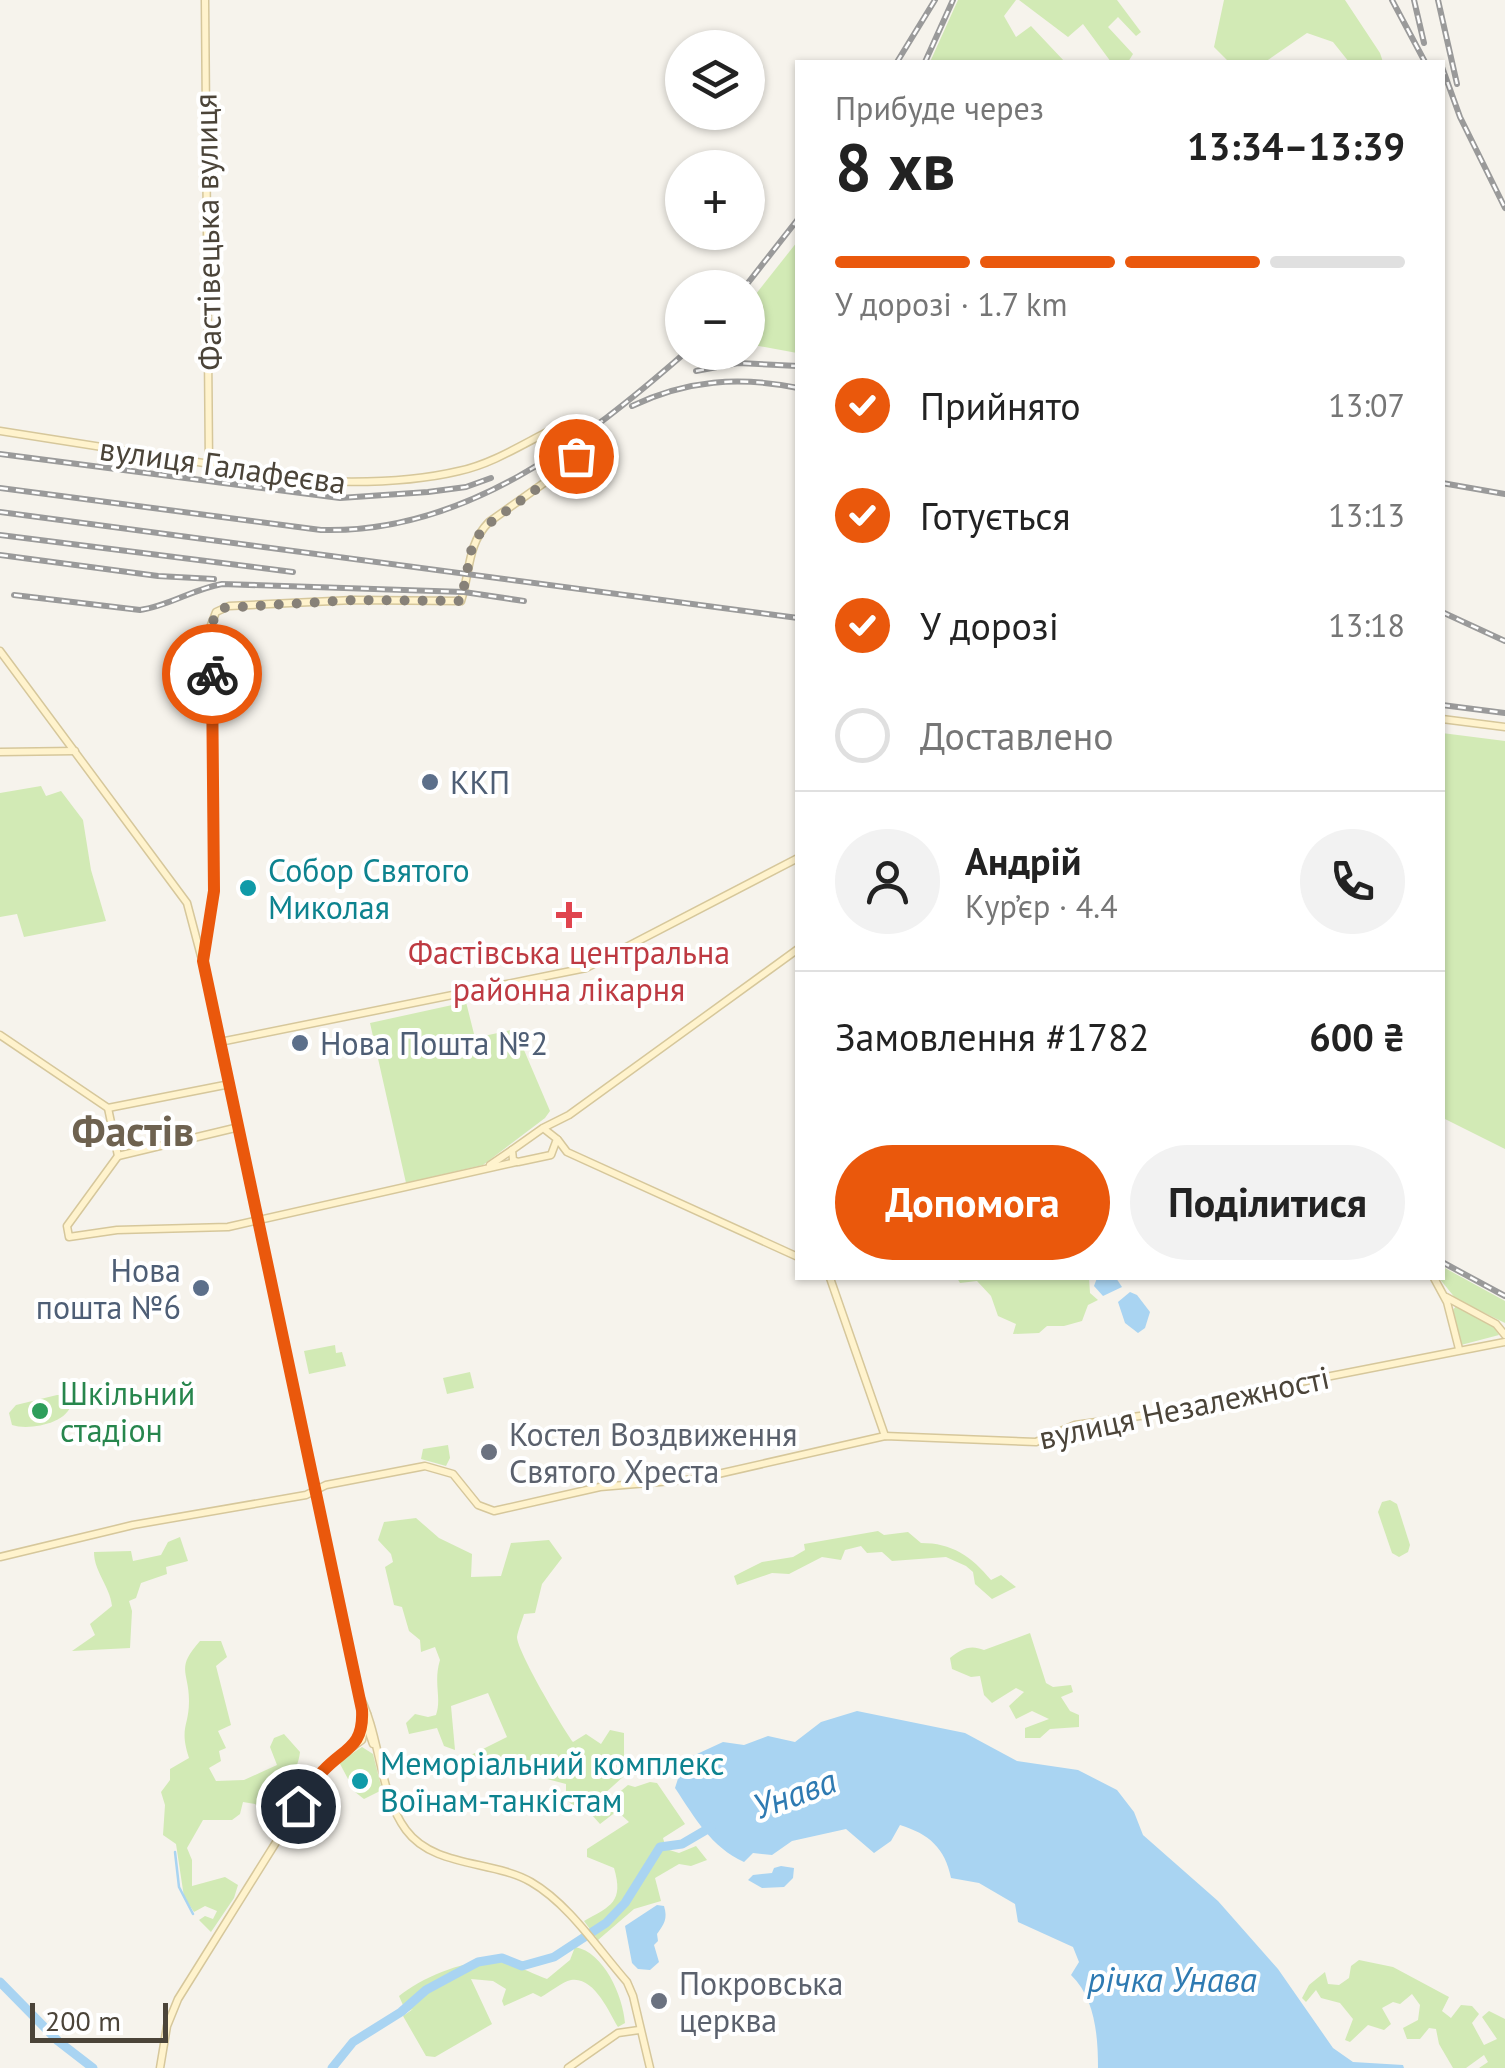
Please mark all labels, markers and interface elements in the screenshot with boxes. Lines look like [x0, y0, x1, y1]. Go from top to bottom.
map controls [665, 30, 765, 370]
button: layers [665, 30, 765, 130]
text: Прибуде через [835, 87, 1044, 129]
street label: Фастівецька вулиця [184, 93, 230, 371]
text: 13:34–13:39 [1187, 121, 1405, 170]
text: 8 хв [835, 124, 955, 208]
button: + [665, 150, 765, 250]
button: − [665, 270, 765, 370]
text: У дорозі · 1.7 km [835, 283, 1067, 325]
icon: check [835, 378, 890, 433]
text: Прийнято [920, 381, 1081, 430]
text: 13:07 [1328, 384, 1405, 426]
pin [534, 414, 619, 499]
street label: вулиця Галафеєва [97, 427, 349, 503]
icon: bag [549, 429, 604, 484]
icon: check [835, 488, 890, 543]
text: Готується [920, 491, 1070, 540]
text: 13:13 [1328, 494, 1405, 536]
icon: check [835, 598, 890, 653]
text: У дорозі [920, 601, 1059, 650]
text: 13:18 [1328, 604, 1405, 646]
courier [162, 624, 262, 724]
icon: bike [185, 647, 240, 702]
text: Доставлено [920, 711, 1114, 760]
place label: ККП [450, 761, 510, 803]
marker: ККП [419, 771, 441, 793]
button: person [835, 829, 940, 934]
button: phone [1300, 829, 1405, 934]
text: Андрій [965, 836, 1081, 885]
place label: Собор Святого Миколая [268, 849, 470, 928]
marker: Собор Святого Миколая [237, 877, 259, 899]
text: Кур’єр · 4.4 [965, 885, 1118, 927]
marker: Фастівська центральна районна лікарня [556, 902, 582, 928]
place label: Фастівська центральна районна лікарня [408, 931, 730, 1010]
text: Замовлення #1782 [835, 1012, 1149, 1061]
text: 600 ₴ [1309, 1012, 1405, 1061]
place label: Нова Пошта №2 [320, 1022, 548, 1064]
marker: Нова Пошта №2 [289, 1032, 311, 1054]
district label: Фастів [72, 1103, 194, 1158]
button: Допомога [835, 1145, 1110, 1260]
button: Поділитися [1130, 1145, 1405, 1260]
place label: Нова пошта №6 [36, 1249, 181, 1328]
marker: Нова пошта №6 [190, 1277, 212, 1299]
street label: вулиця Незалежності [1035, 1356, 1333, 1458]
place label: Шкільний стадіон [60, 1372, 195, 1451]
marker: Шкільний стадіон [29, 1400, 51, 1422]
place label: Костел Воздвиження Святого Хреста [509, 1413, 798, 1492]
marker: Костел Воздвиження Святого Хреста [478, 1441, 500, 1463]
place label: Меморіальний комплекс Воїнам-танкістам [380, 1742, 724, 1821]
water label: Унава [746, 1757, 842, 1829]
pin [256, 1764, 341, 1849]
marker: Меморіальний комплекс Воїнам-танкістам [349, 1770, 371, 1792]
icon: home [271, 1779, 326, 1834]
water label: річка Унава [1086, 1956, 1257, 2002]
place label: Покровська церква [679, 1962, 843, 2041]
marker: Покровська церква [648, 1990, 670, 2012]
scale bar [30, 1998, 168, 2042]
text: 200 m [45, 2002, 121, 2039]

